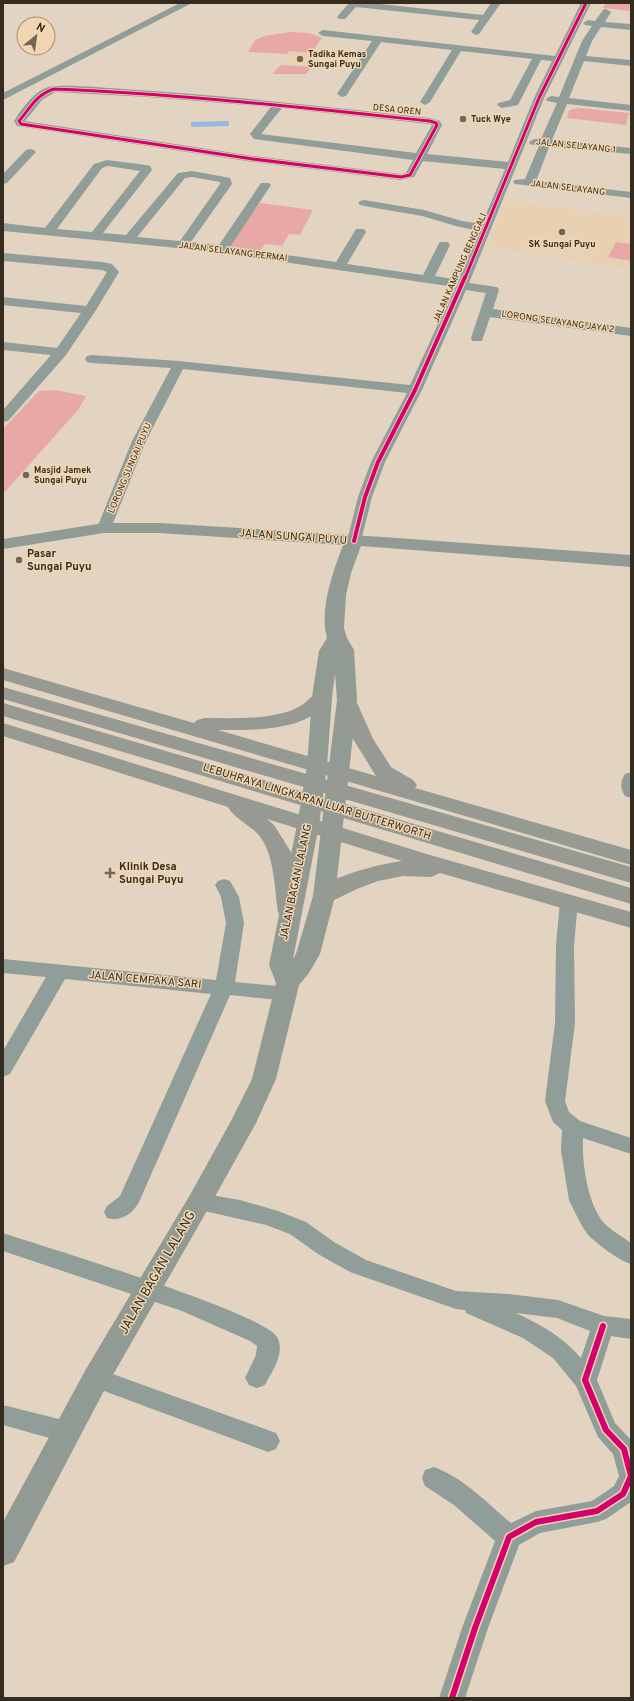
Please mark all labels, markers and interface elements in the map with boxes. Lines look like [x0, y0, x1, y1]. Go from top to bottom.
north arrow [16, 16, 56, 56]
text: N [34, 20, 47, 36]
place label: Tadika Kemas Sungai Puyu [308, 49, 366, 70]
marker: Tadika Kemas Sungai Puyu [295, 54, 305, 64]
street label: DESA OREN [372, 102, 422, 118]
marker: Tuck Wye [458, 114, 468, 124]
place label: Tuck Wye [471, 114, 511, 125]
street label: JALAN SELAYANG 1 [536, 136, 616, 156]
street label: JALAN SELAYANG [530, 178, 606, 198]
street label: JALAN KAMPUNG BENGGALI [431, 211, 489, 325]
marker: SK Sungai Puyu [557, 227, 567, 237]
place label: SK Sungai Puyu [529, 239, 595, 250]
street label: JALAN SELAYANG PERMAI [178, 240, 288, 264]
street label: LORONG SELAYANG JAYA 2 [501, 309, 615, 335]
street label: LORONG SUNGAI PUYU [106, 421, 154, 515]
place label: Masjid Jamek Sungai Puyu [34, 465, 91, 486]
marker: Masjid Jamek Sungai Puyu [21, 470, 31, 480]
street label: JALAN SUNGAI PUYU [239, 526, 347, 548]
place label: Pasar Sungai Puyu [27, 547, 92, 574]
marker: Pasar Sungai Puyu [14, 555, 24, 565]
street label: LEBUHRAYA LINGKARAN LUAR BUTTERWORTH [201, 761, 433, 843]
street label: JALAN BAGAN LALANG [277, 823, 315, 941]
place label: Klinik Desa Sungai Puyu [119, 860, 184, 887]
marker: Klinik Desa Sungai Puyu [104, 867, 116, 879]
street label: JALAN CEMPAKA SARI [88, 968, 202, 992]
street label: JALAN BAGAN LALANG [116, 1209, 200, 1337]

